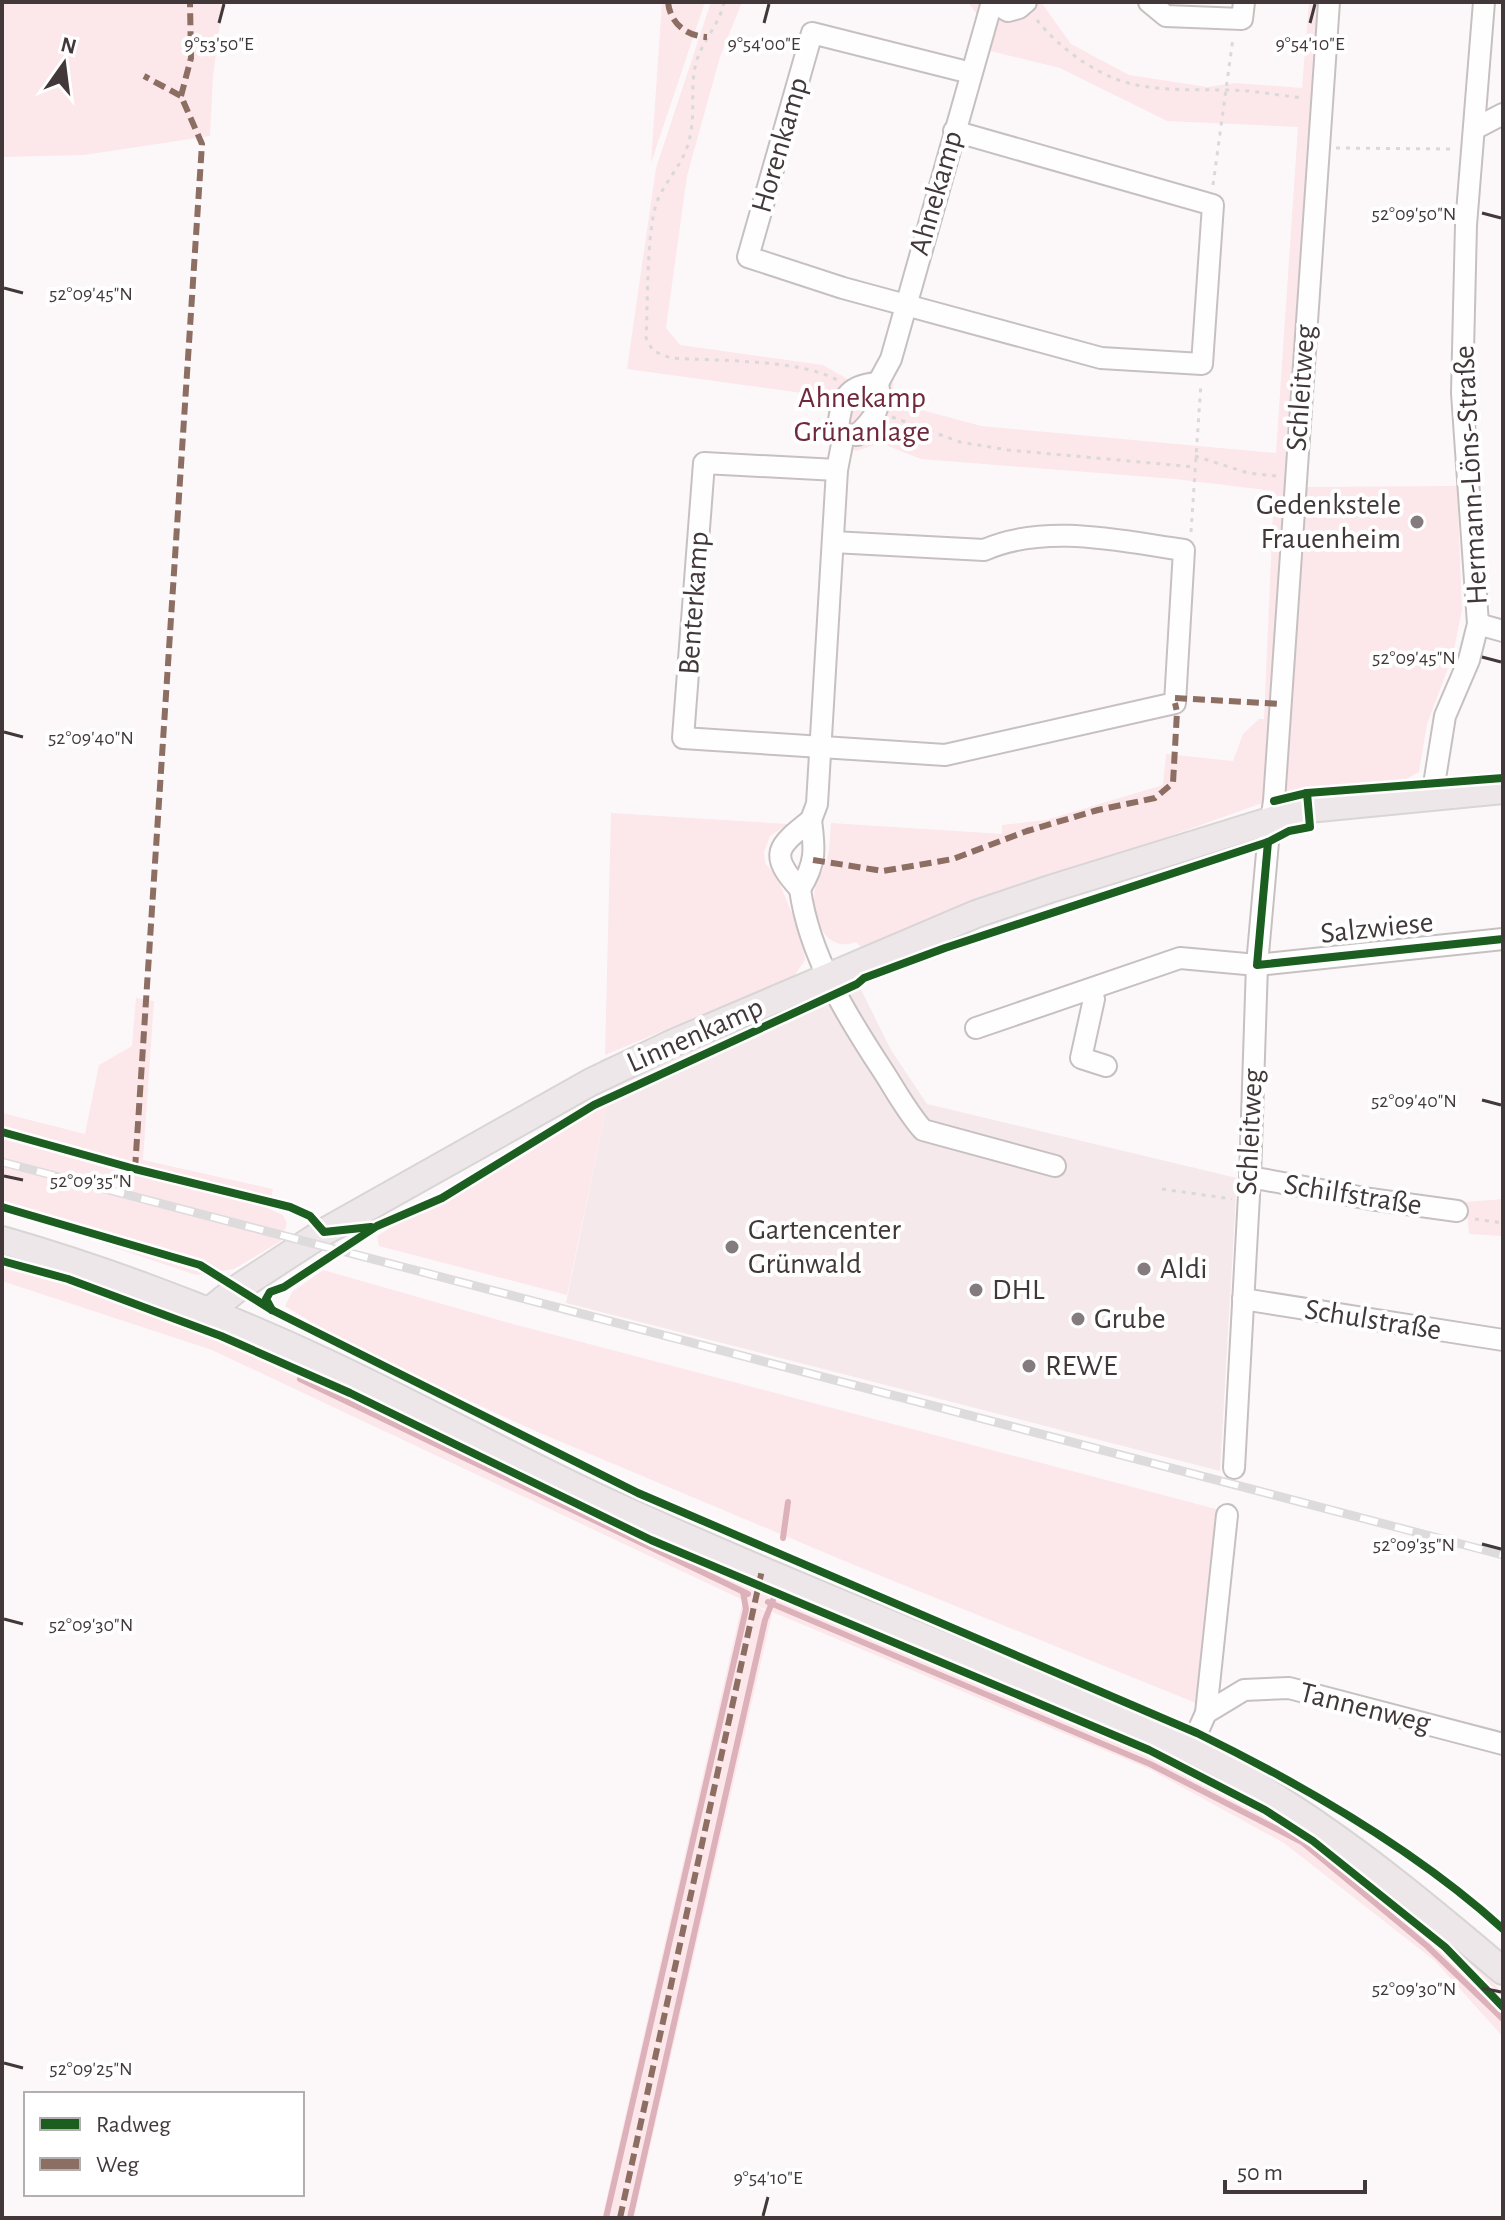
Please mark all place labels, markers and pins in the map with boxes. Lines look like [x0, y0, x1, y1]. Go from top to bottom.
place label: Gedenkstele Frauenheim [1256, 490, 1401, 554]
marker: Gedenkstele Frauenheim [1408, 513, 1426, 531]
place label: Gartencenter Grünwald [748, 1215, 901, 1279]
marker: Gartencenter Grünwald [723, 1238, 741, 1256]
place label: Aldi [1160, 1254, 1208, 1284]
marker: Aldi [1135, 1260, 1153, 1278]
place label: DHL [992, 1275, 1045, 1305]
marker: DHL [967, 1281, 985, 1299]
place label: Grube [1094, 1304, 1166, 1334]
marker: Grube [1069, 1310, 1087, 1328]
place label: REWE [1045, 1351, 1117, 1381]
marker: REWE [1020, 1357, 1038, 1375]

